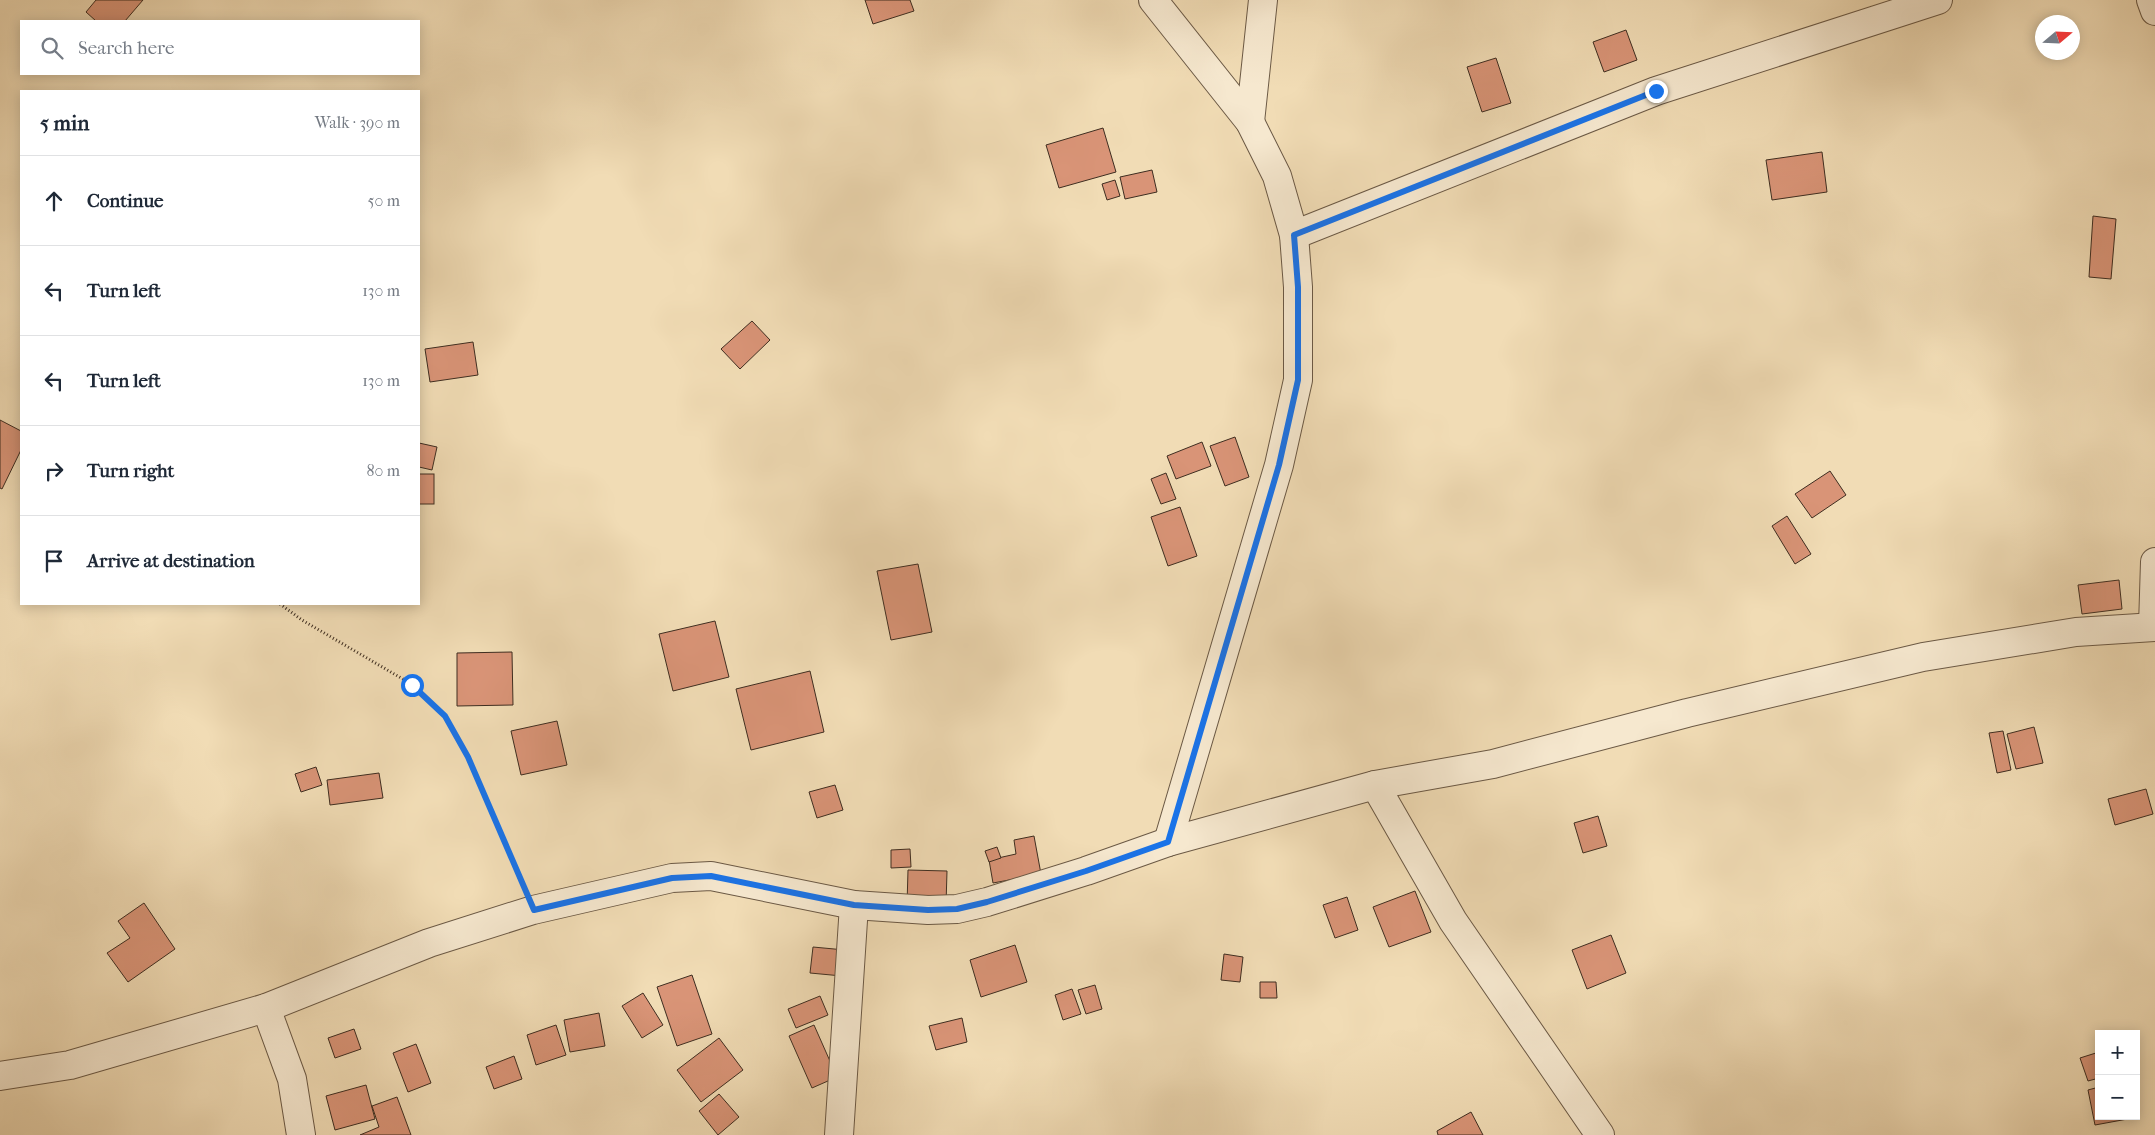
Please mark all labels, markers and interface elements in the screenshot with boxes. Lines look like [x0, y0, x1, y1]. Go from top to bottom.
north arrow [2035, 15, 2080, 60]
search box [20, 20, 420, 75]
icon: search [38, 34, 66, 62]
text: Search here [78, 37, 174, 59]
route end [1645, 80, 1668, 103]
text: 5 min [40, 111, 89, 135]
text: Walk · 390 m [315, 113, 400, 132]
icon: ahead [40, 187, 68, 215]
text: Continue [87, 190, 163, 212]
text: 50 m [368, 191, 400, 210]
icon: left [40, 277, 68, 305]
text: Turn left [87, 280, 161, 302]
text: 130 m [362, 281, 400, 300]
icon: left [40, 367, 68, 395]
text: Turn left [87, 370, 161, 392]
text: 130 m [362, 371, 400, 390]
icon: right [40, 457, 68, 485]
text: Turn right [87, 460, 174, 482]
text: 80 m [366, 461, 400, 480]
icon: arrive [40, 547, 68, 575]
text: Arrive at destination [87, 550, 255, 572]
route start [401, 674, 424, 697]
map controls [2095, 1030, 2140, 1120]
button: + [2095, 1030, 2140, 1075]
button: − [2095, 1075, 2140, 1120]

